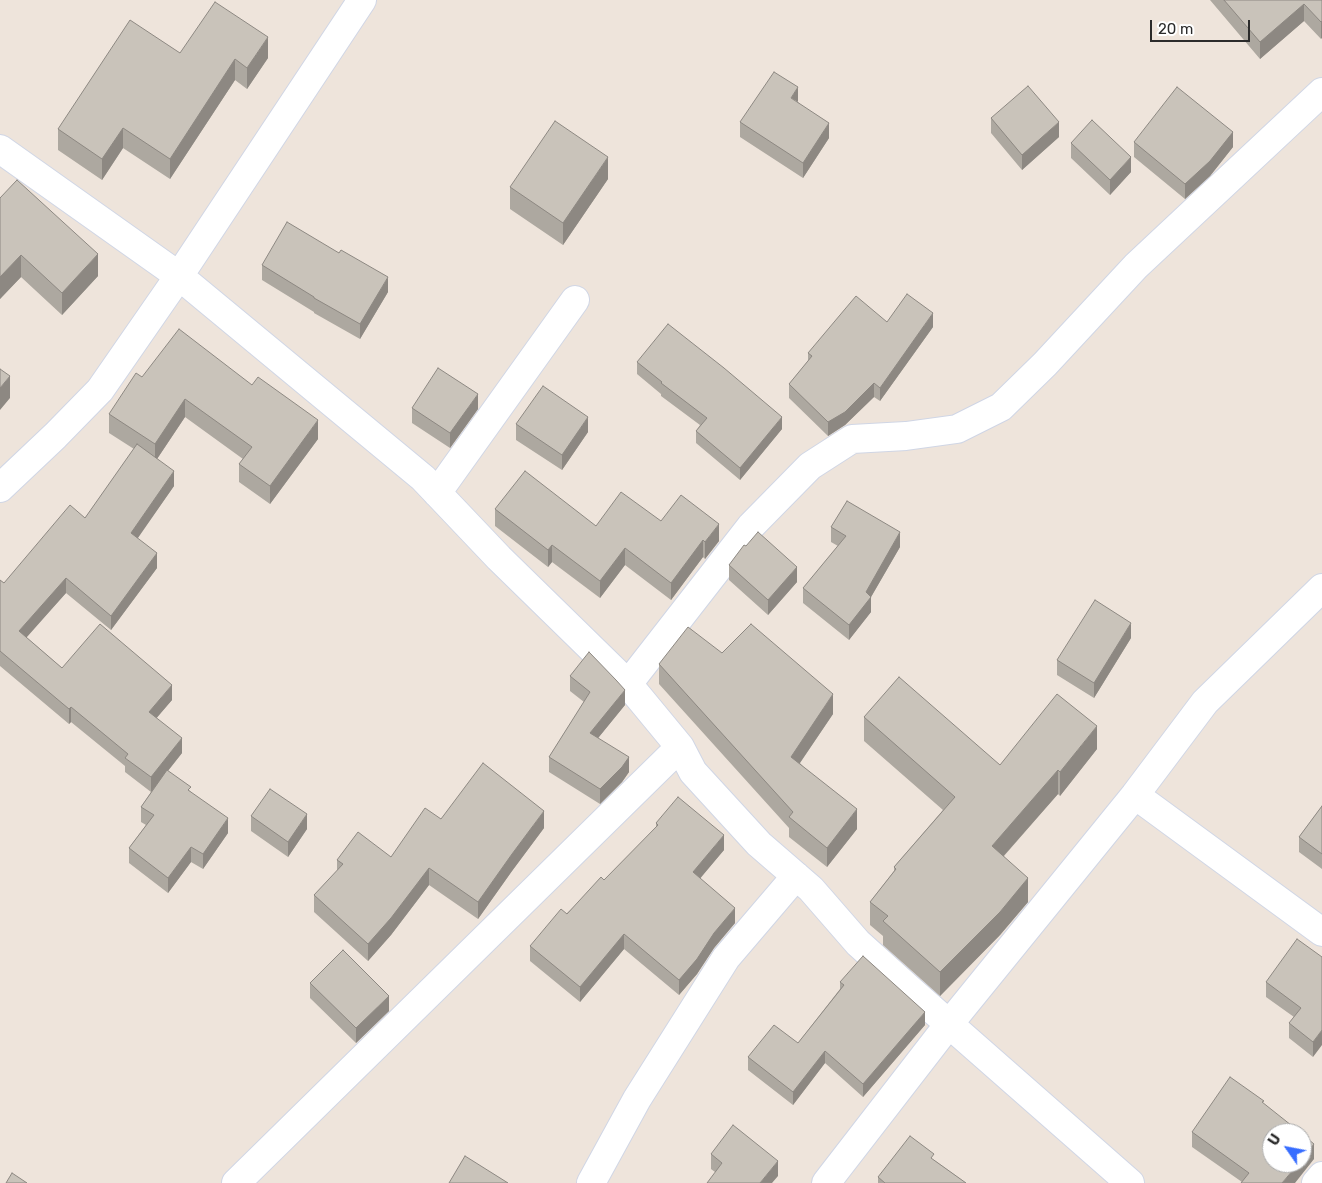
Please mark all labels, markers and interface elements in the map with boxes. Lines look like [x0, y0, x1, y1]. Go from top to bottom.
scale bar [1152, 10, 1252, 42]
text: 20 m [1158, 20, 1193, 38]
north arrow [1262, 1123, 1312, 1173]
text: U [1265, 1131, 1285, 1149]

